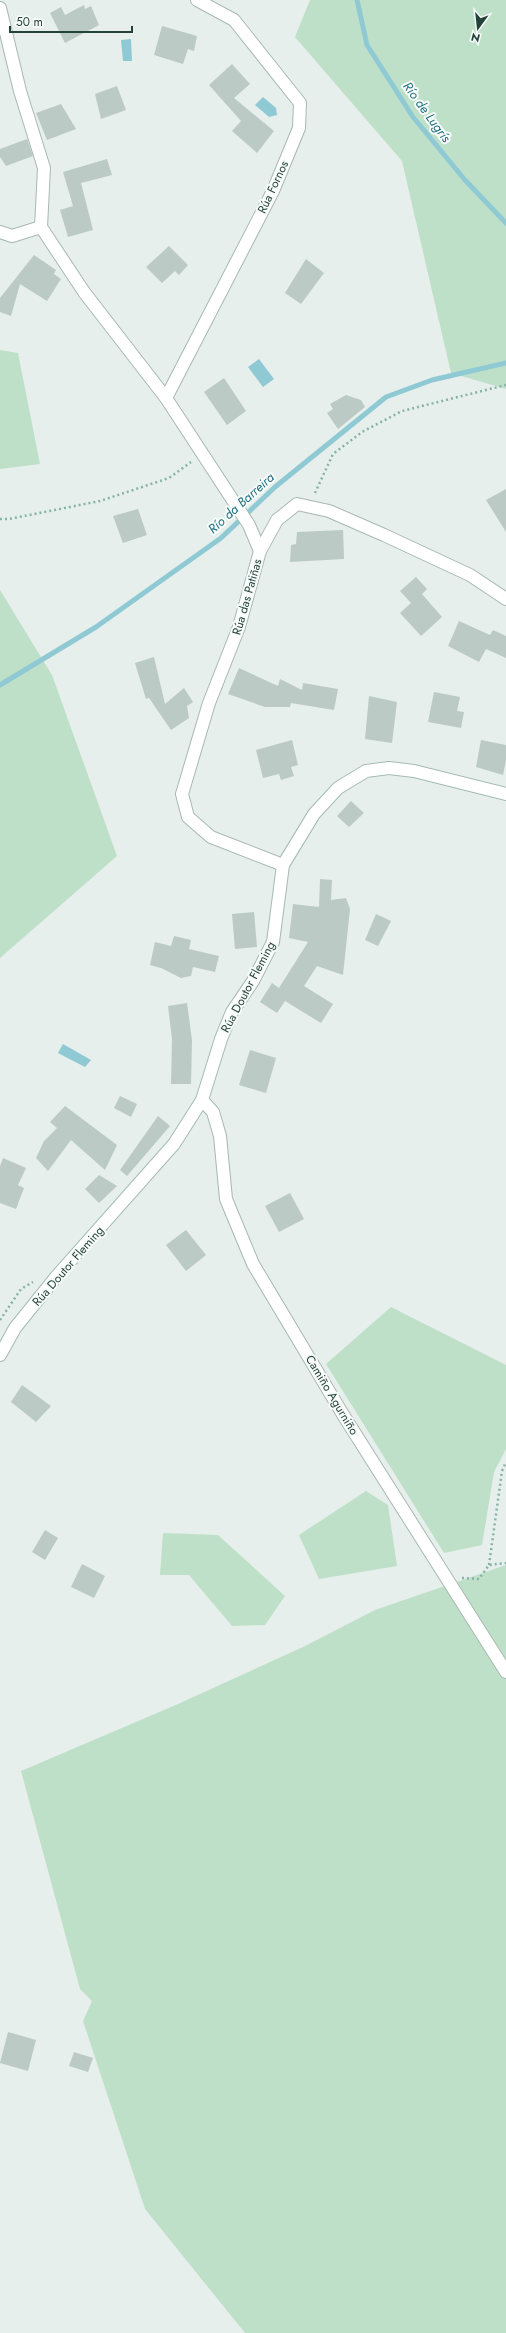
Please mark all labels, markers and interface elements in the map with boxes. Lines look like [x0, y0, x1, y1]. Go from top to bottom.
scale bar [10, 8, 132, 34]
north arrow [458, 8, 498, 48]
text: 50 m [16, 13, 43, 31]
text: N [469, 29, 482, 47]
water label: Río de Lugrís [399, 78, 456, 147]
street label: Rúa Fornos [253, 157, 293, 216]
water label: Río da Barreira [204, 468, 278, 538]
street label: Rúa das Patiñas [228, 557, 266, 637]
street label: Rúa Doutor Fleming [216, 938, 280, 1036]
street label: Rúa Doutor Fleming [28, 1222, 108, 1310]
street label: Camiño Agurniño [301, 1352, 363, 1439]

